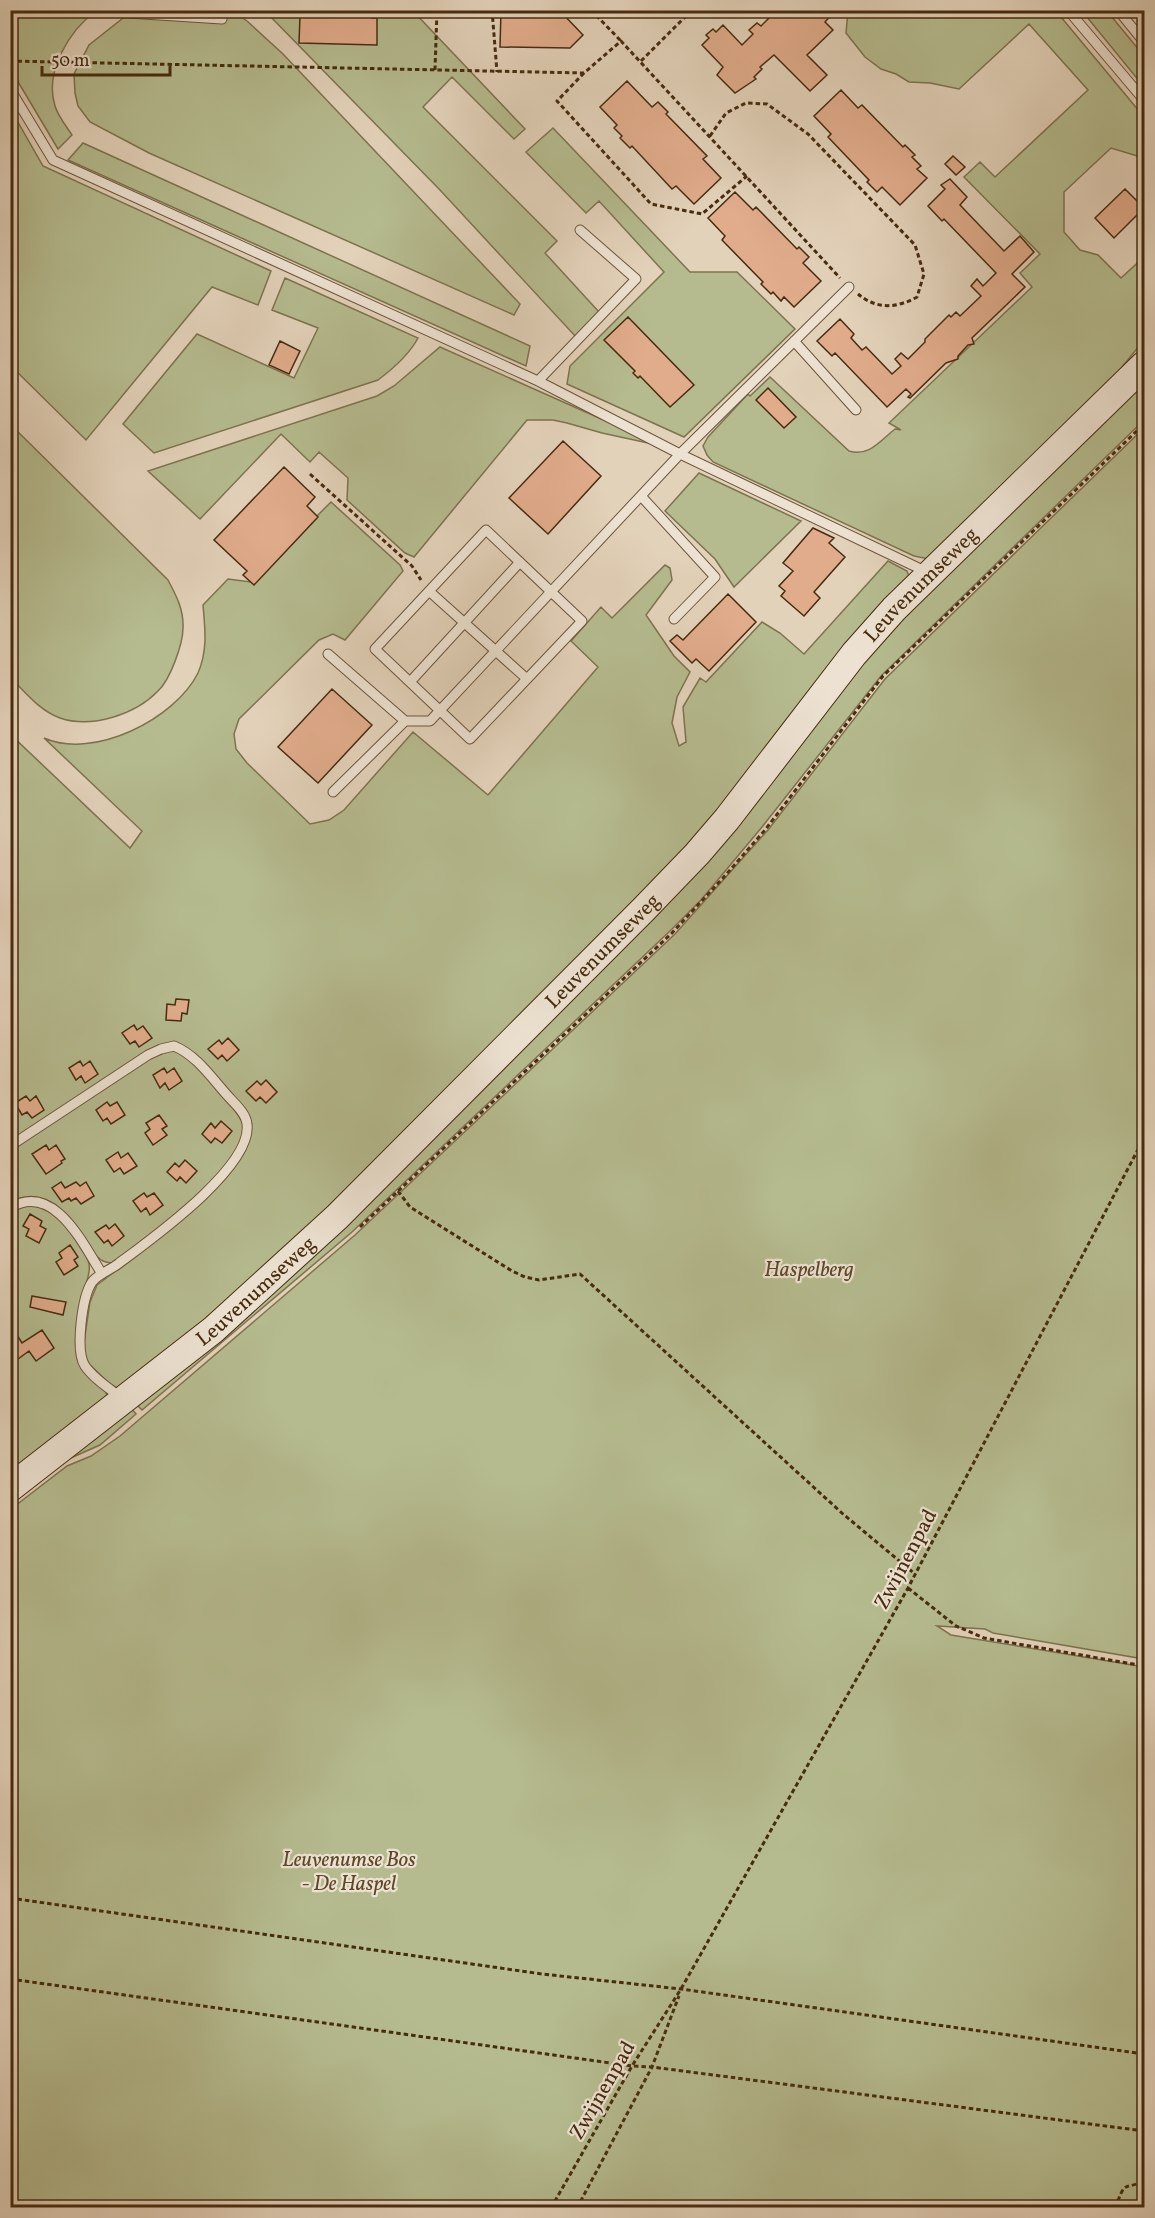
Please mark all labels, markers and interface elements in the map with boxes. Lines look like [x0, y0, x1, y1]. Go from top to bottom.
scale bar [42, 39, 170, 77]
text: 50 m [51, 49, 90, 74]
street label: Leuvenumseweg [858, 521, 986, 649]
street label: Leuvenumseweg [539, 888, 668, 1016]
street label: Leuvenumseweg [190, 1230, 323, 1354]
park label: Haspelberg [764, 1256, 854, 1285]
street label: Zwijnenpad [868, 1504, 945, 1615]
park label: Leuvenumse Bos - De Haspel [282, 1846, 416, 1899]
street label: Zwijnenpad [563, 2036, 643, 2146]

